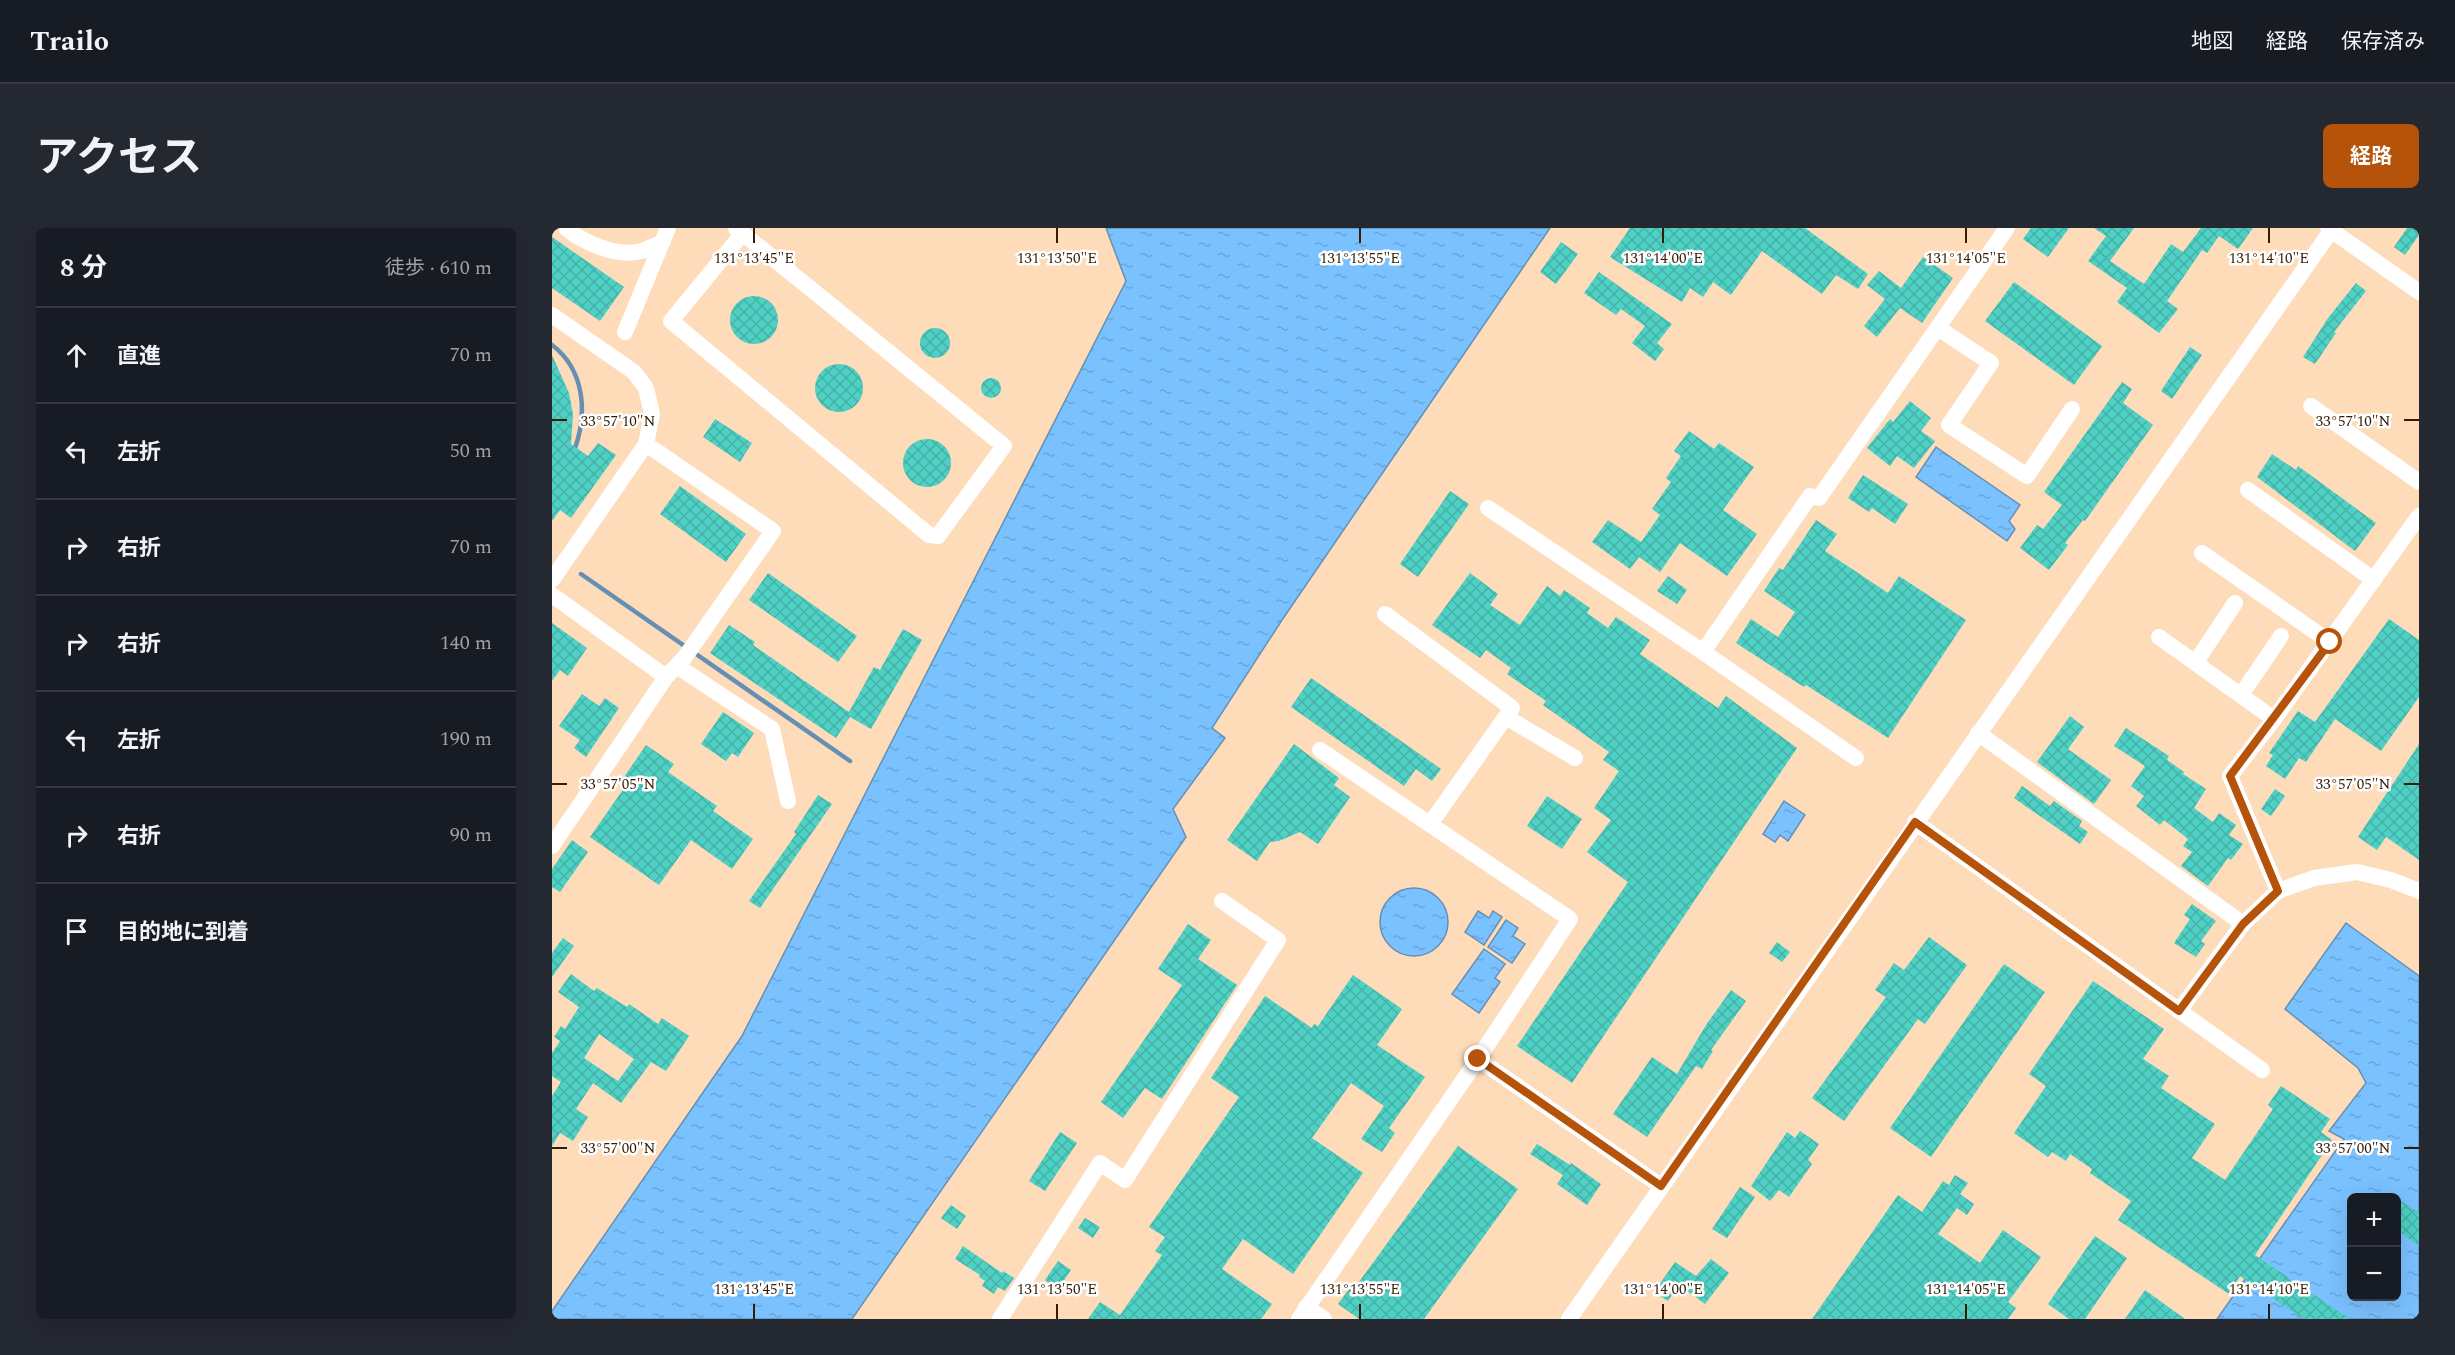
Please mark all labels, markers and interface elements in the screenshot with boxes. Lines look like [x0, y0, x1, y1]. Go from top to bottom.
text: Trailo [30, 20, 109, 63]
text: 地図 [2191, 26, 2233, 58]
text: 経路 [2266, 26, 2308, 58]
text: 保存済み [2341, 26, 2425, 58]
button: 経路 [2323, 124, 2419, 188]
text: アクセス [36, 127, 202, 190]
text: 131°13'45"E [714, 247, 794, 270]
text: 131°13'50"E [1017, 247, 1097, 270]
text: 131°13'55"E [1320, 247, 1400, 270]
text: 131°14'00"E [1623, 247, 1703, 270]
text: 131°14'05"E [1926, 247, 2006, 270]
text: 131°14'10"E [2229, 247, 2309, 270]
text: 8 分 [60, 248, 107, 288]
text: 徒歩 · 610 m [385, 253, 492, 283]
icon: ahead [60, 339, 93, 372]
text: 直進 [117, 340, 161, 373]
text: 70 m [450, 340, 492, 370]
text: 33°57'10"N [581, 410, 656, 433]
text: 33°57'10"N [2316, 410, 2391, 433]
icon: left [60, 435, 93, 468]
text: 左折 [117, 436, 161, 469]
text: 50 m [450, 436, 492, 466]
icon: right [60, 531, 93, 564]
text: 右折 [117, 532, 161, 565]
text: 70 m [450, 532, 492, 562]
icon: right [60, 627, 93, 660]
text: 右折 [117, 628, 161, 661]
text: 140 m [440, 628, 492, 658]
route start [2316, 628, 2342, 654]
icon: left [60, 723, 93, 756]
text: 左折 [117, 724, 161, 757]
text: 190 m [440, 724, 492, 754]
text: 33°57'05"N [581, 773, 656, 796]
text: 33°57'05"N [2316, 773, 2391, 796]
icon: right [60, 819, 93, 852]
text: 右折 [117, 820, 161, 853]
text: 90 m [450, 820, 492, 850]
icon: arrive [60, 915, 93, 948]
text: 目的地に到着 [117, 916, 249, 949]
route end [1464, 1045, 1490, 1071]
text: 33°57'00"N [581, 1137, 656, 1160]
text: 33°57'00"N [2316, 1137, 2391, 1160]
map controls [2347, 1193, 2401, 1301]
button: + [2347, 1193, 2401, 1247]
button: − [2347, 1247, 2401, 1301]
text: 131°13'45"E [714, 1278, 794, 1301]
text: 131°13'50"E [1017, 1278, 1097, 1301]
text: 131°13'55"E [1320, 1278, 1400, 1301]
text: 131°14'00"E [1623, 1278, 1703, 1301]
text: 131°14'05"E [1926, 1278, 2006, 1301]
text: 131°14'10"E [2229, 1278, 2309, 1301]

